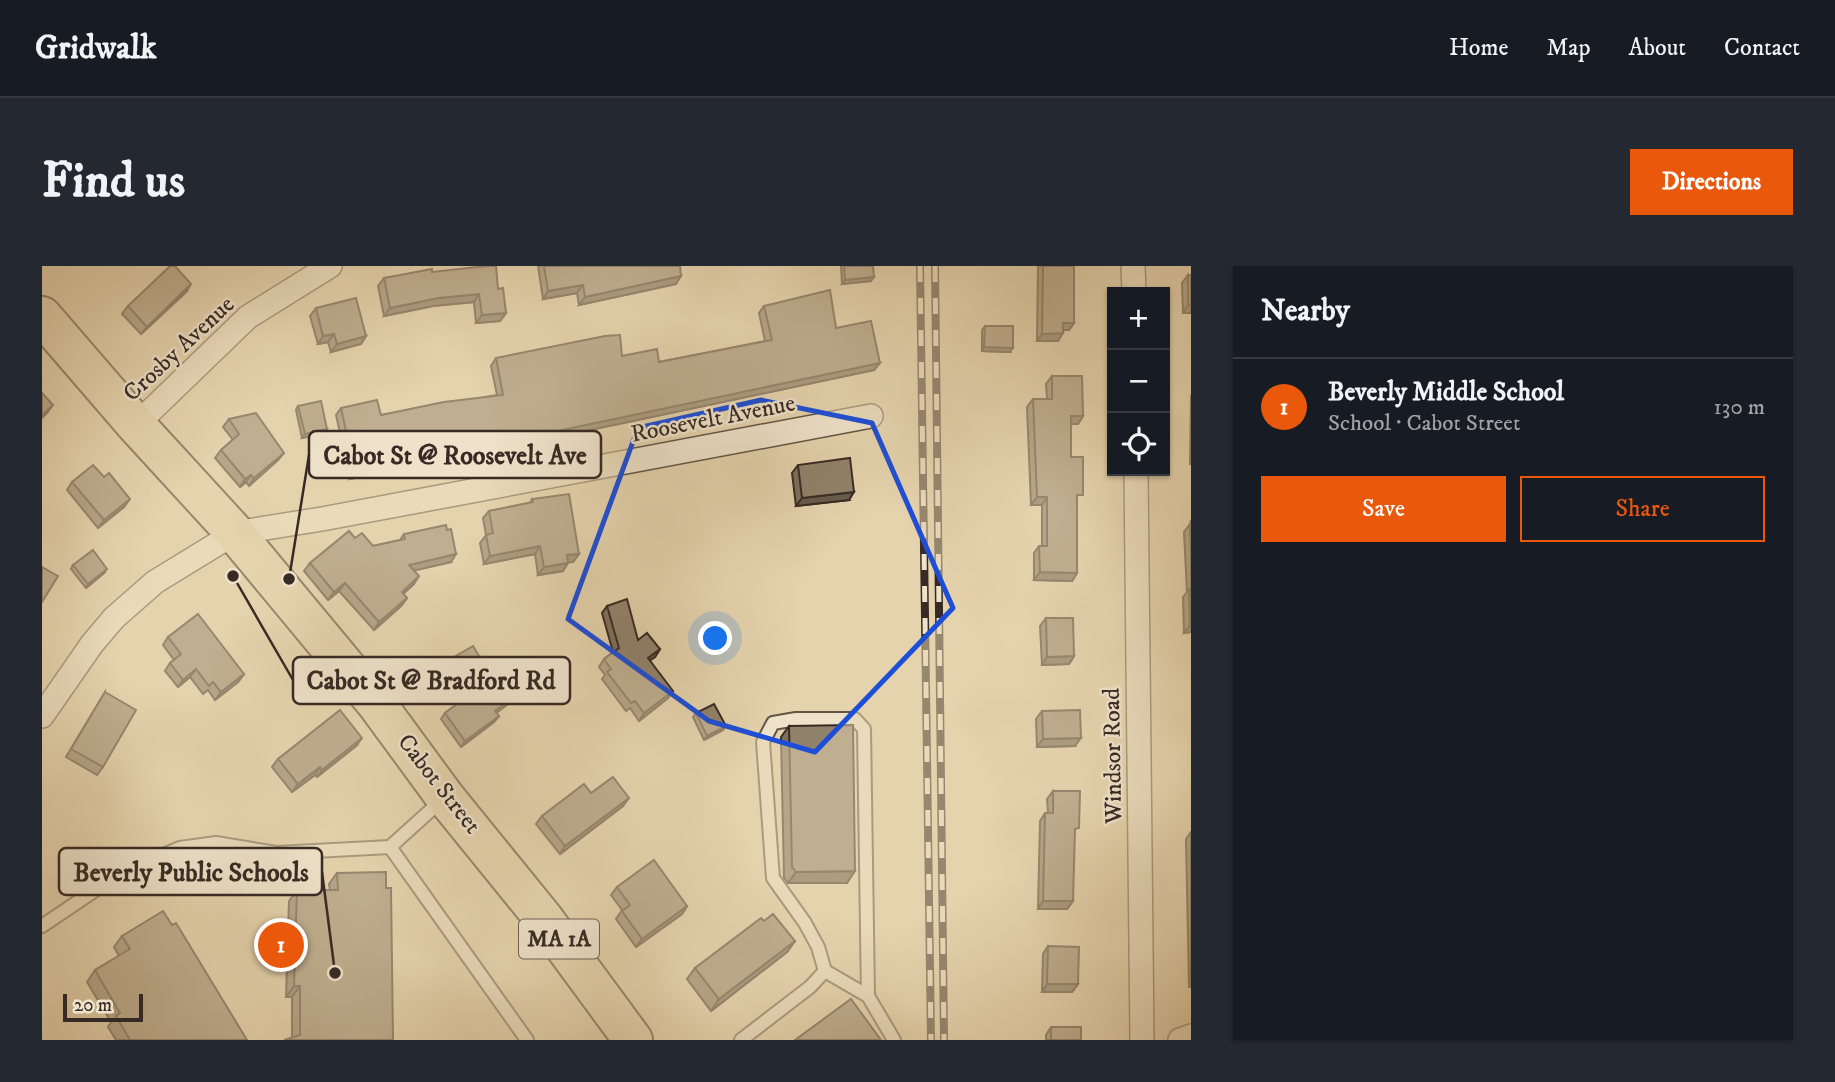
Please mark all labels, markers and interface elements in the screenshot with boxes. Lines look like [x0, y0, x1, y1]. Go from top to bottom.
text: Gridwalk [35, 28, 157, 69]
text: Home [1449, 33, 1508, 63]
text: Map [1546, 33, 1591, 63]
text: About [1629, 33, 1686, 63]
text: Contact [1724, 33, 1800, 63]
button: Directions [1630, 149, 1793, 215]
text: Find us [42, 151, 185, 213]
map controls [1107, 287, 1170, 476]
button: + [1107, 287, 1170, 350]
street label: Crosby Avenue [117, 290, 241, 408]
text: Nearby [1261, 293, 1350, 330]
button: − [1107, 350, 1170, 413]
text: Beverly Middle School [1328, 376, 1564, 409]
street label: Roosevelt Avenue [628, 388, 798, 450]
text: 1 [1280, 393, 1288, 422]
text: 130 m [1713, 393, 1765, 422]
text: School · Cabot Street [1328, 409, 1520, 438]
button: locate [1107, 413, 1170, 476]
callout: Cabot St @ Roosevelt Ave [309, 431, 601, 478]
text: Cabot St @ Roosevelt Ave [323, 440, 587, 473]
button: Save [1261, 476, 1506, 542]
button: Share [1520, 476, 1765, 542]
your location [698, 621, 732, 655]
callout: Cabot St @ Bradford Rd [293, 657, 570, 704]
text: Cabot St @ Bradford Rd [306, 665, 557, 698]
street label: Windsor Road [1097, 688, 1129, 825]
street label: Cabot Street [391, 728, 488, 840]
callout: Beverly Public Schools [59, 848, 322, 895]
text: Beverly Public Schools [73, 857, 309, 890]
pin: 1 [258, 919, 304, 971]
road number: MA 1A [519, 919, 599, 958]
scale bar [63, 991, 144, 1023]
text: 20 m [74, 994, 112, 1017]

